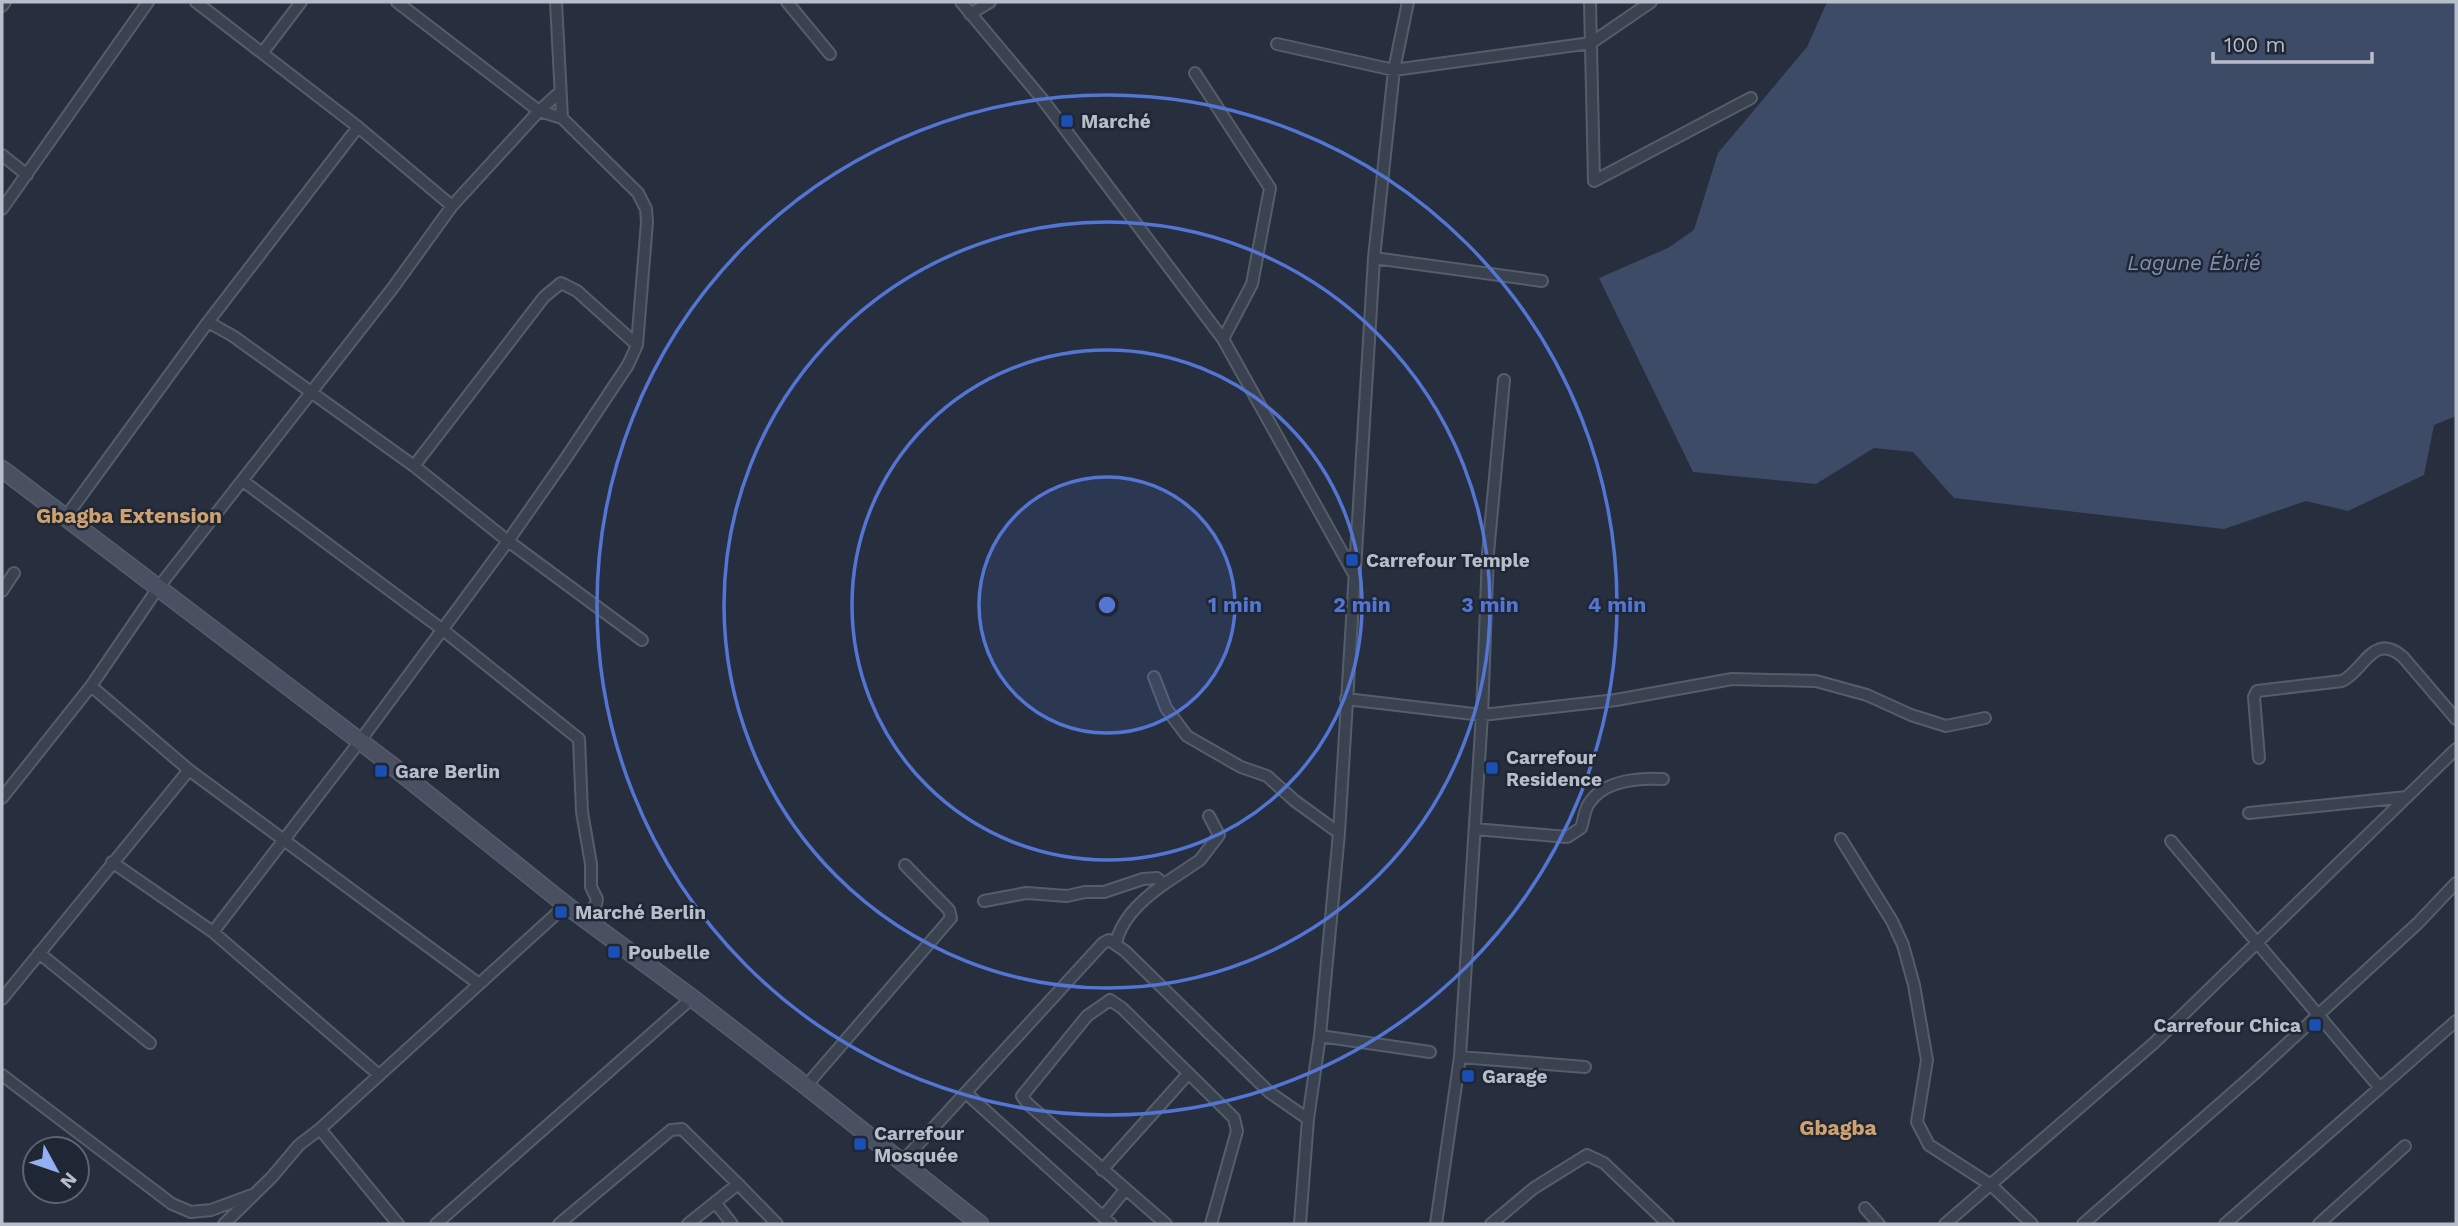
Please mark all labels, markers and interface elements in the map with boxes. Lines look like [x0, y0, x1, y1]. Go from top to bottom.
scale bar [2213, 21, 2372, 65]
text: 100 m [2224, 32, 2286, 57]
place label: Marché [1081, 110, 1151, 133]
marker: Marché [1059, 113, 1075, 129]
water label: Lagune Ébrié [2127, 250, 2261, 275]
district label: Gbagba Extension [36, 503, 222, 528]
place label: Carrefour Temple [1366, 549, 1530, 572]
marker: Carrefour Temple [1344, 552, 1360, 568]
text: 1 min [1208, 592, 1262, 617]
text: 2 min [1333, 592, 1391, 617]
text: 3 min [1461, 592, 1519, 617]
text: 4 min [1588, 592, 1646, 617]
centre of rings [1095, 593, 1119, 617]
place label: Carrefour Residence [1506, 746, 1602, 791]
place label: Gare Berlin [395, 760, 500, 783]
marker: Carrefour Residence [1484, 760, 1500, 776]
marker: Gare Berlin [373, 763, 389, 779]
place label: Marché Berlin [575, 901, 706, 924]
marker: Marché Berlin [553, 904, 569, 920]
place label: Poubelle [628, 941, 710, 964]
marker: Poubelle [606, 944, 622, 960]
place label: Carrefour Chica [2154, 1014, 2301, 1037]
marker: Carrefour Chica [2307, 1017, 2323, 1033]
place label: Garage [1482, 1065, 1548, 1088]
marker: Garage [1460, 1068, 1476, 1084]
district label: Gbagba [1799, 1115, 1878, 1140]
place label: Carrefour Mosquée [874, 1122, 965, 1167]
north arrow [21, 1135, 91, 1205]
marker: Carrefour Mosquée [852, 1136, 868, 1152]
text: N [55, 1168, 82, 1193]

